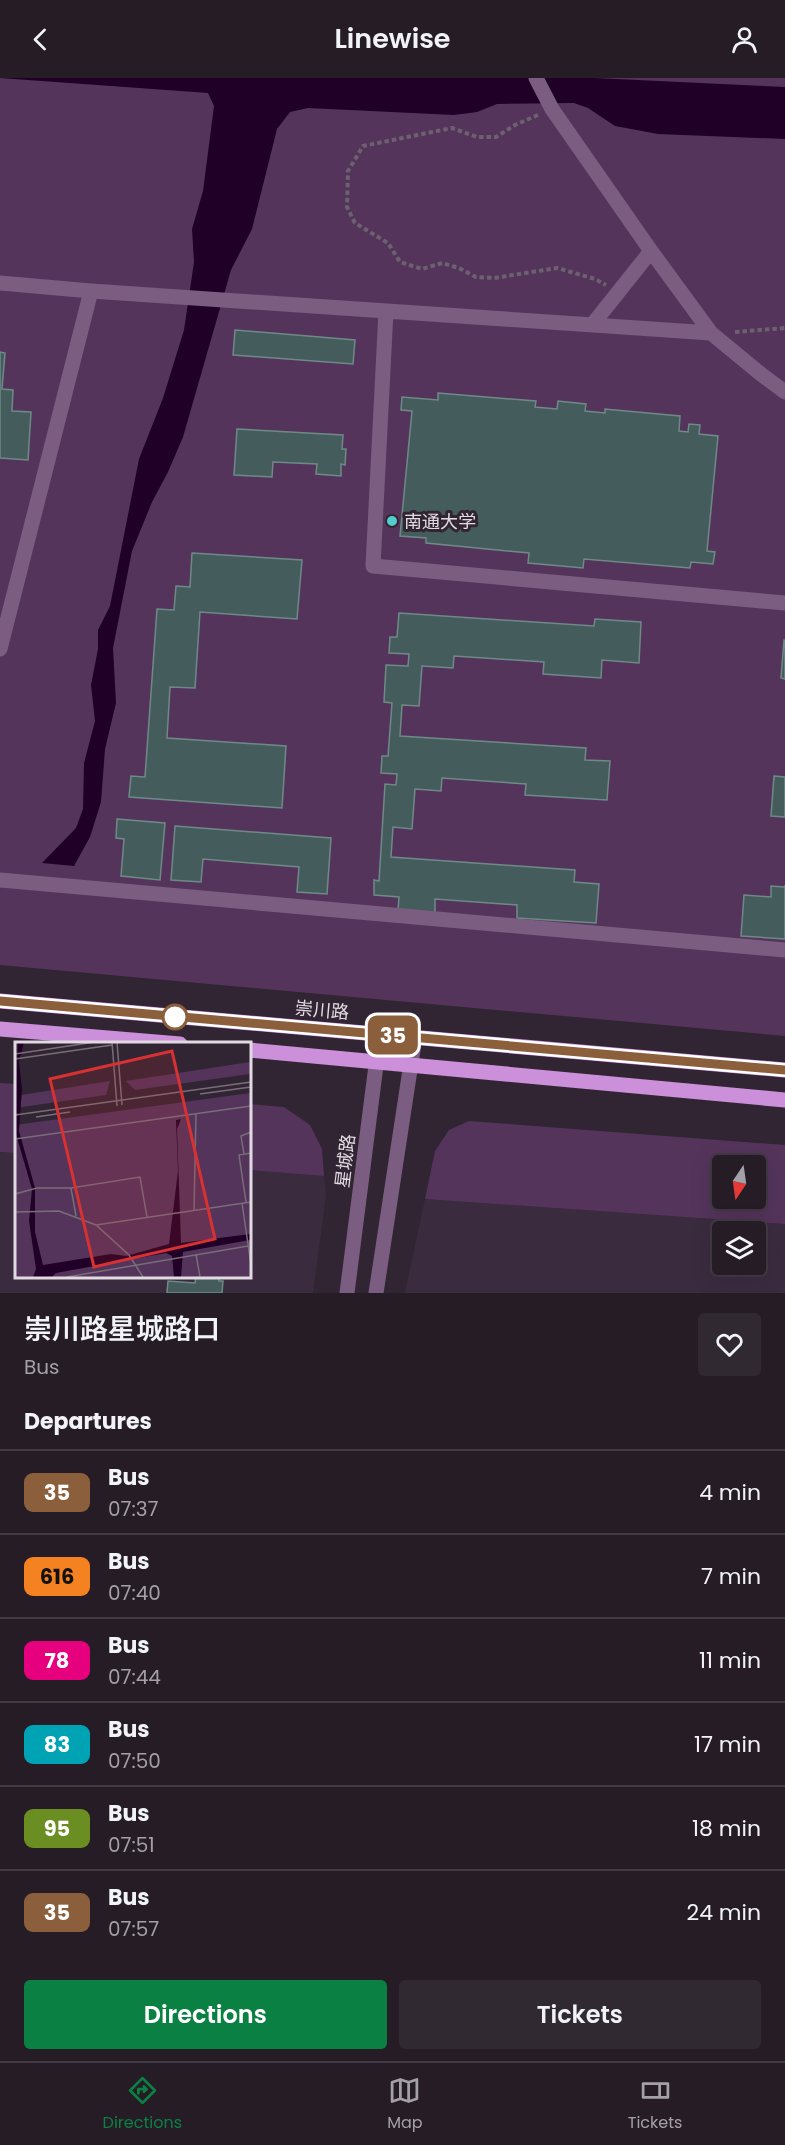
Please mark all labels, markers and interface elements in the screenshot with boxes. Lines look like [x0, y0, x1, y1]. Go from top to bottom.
text: Linewise [334, 20, 451, 57]
icon: back [24, 23, 57, 56]
icon: person [728, 23, 761, 56]
place label: 南通大学 [404, 509, 476, 534]
marker: 南通大学 [385, 514, 399, 528]
street label: 崇川路 [294, 995, 350, 1025]
unlabelled marker [162, 1004, 188, 1030]
line badge: 35 [366, 1016, 420, 1054]
text: 35 [380, 1021, 406, 1050]
inset map [15, 1042, 250, 1278]
street label: 星城路 [329, 1133, 361, 1189]
north arrow [712, 1155, 766, 1209]
map controls [712, 1155, 766, 1275]
button: layers [712, 1221, 766, 1275]
text: 崇川路星城路口 [24, 1310, 220, 1349]
button: heart [698, 1313, 761, 1376]
text: Bus [24, 1353, 60, 1381]
text: Departures [24, 1406, 152, 1437]
text: Bus [108, 1462, 150, 1493]
text: 4 min [699, 1477, 761, 1508]
text: 35 [44, 1478, 70, 1507]
text: 07:37 [108, 1495, 158, 1523]
text: Bus [108, 1546, 150, 1577]
text: 7 min [701, 1561, 761, 1592]
text: 616 [40, 1562, 74, 1591]
text: 07:40 [108, 1579, 161, 1607]
text: Bus [108, 1630, 150, 1661]
text: 11 min [699, 1645, 761, 1676]
text: 78 [45, 1646, 69, 1675]
text: 07:44 [108, 1663, 161, 1691]
text: Bus [108, 1714, 150, 1745]
text: 17 min [694, 1729, 761, 1760]
text: 83 [44, 1730, 70, 1759]
text: 07:50 [108, 1747, 161, 1775]
text: Bus [108, 1798, 150, 1829]
text: 18 min [692, 1813, 761, 1844]
text: 95 [44, 1814, 70, 1843]
text: 07:51 [108, 1831, 155, 1859]
text: Bus [108, 1882, 150, 1913]
text: 24 min [686, 1897, 761, 1928]
text: 35 [44, 1898, 70, 1927]
text: 07:57 [108, 1915, 159, 1943]
button: Directions [24, 1980, 387, 2049]
button: Tickets [399, 1980, 761, 2049]
tab: Directions [103, 2074, 182, 2135]
tab: Map [387, 2074, 423, 2135]
tab: Tickets [628, 2074, 682, 2135]

